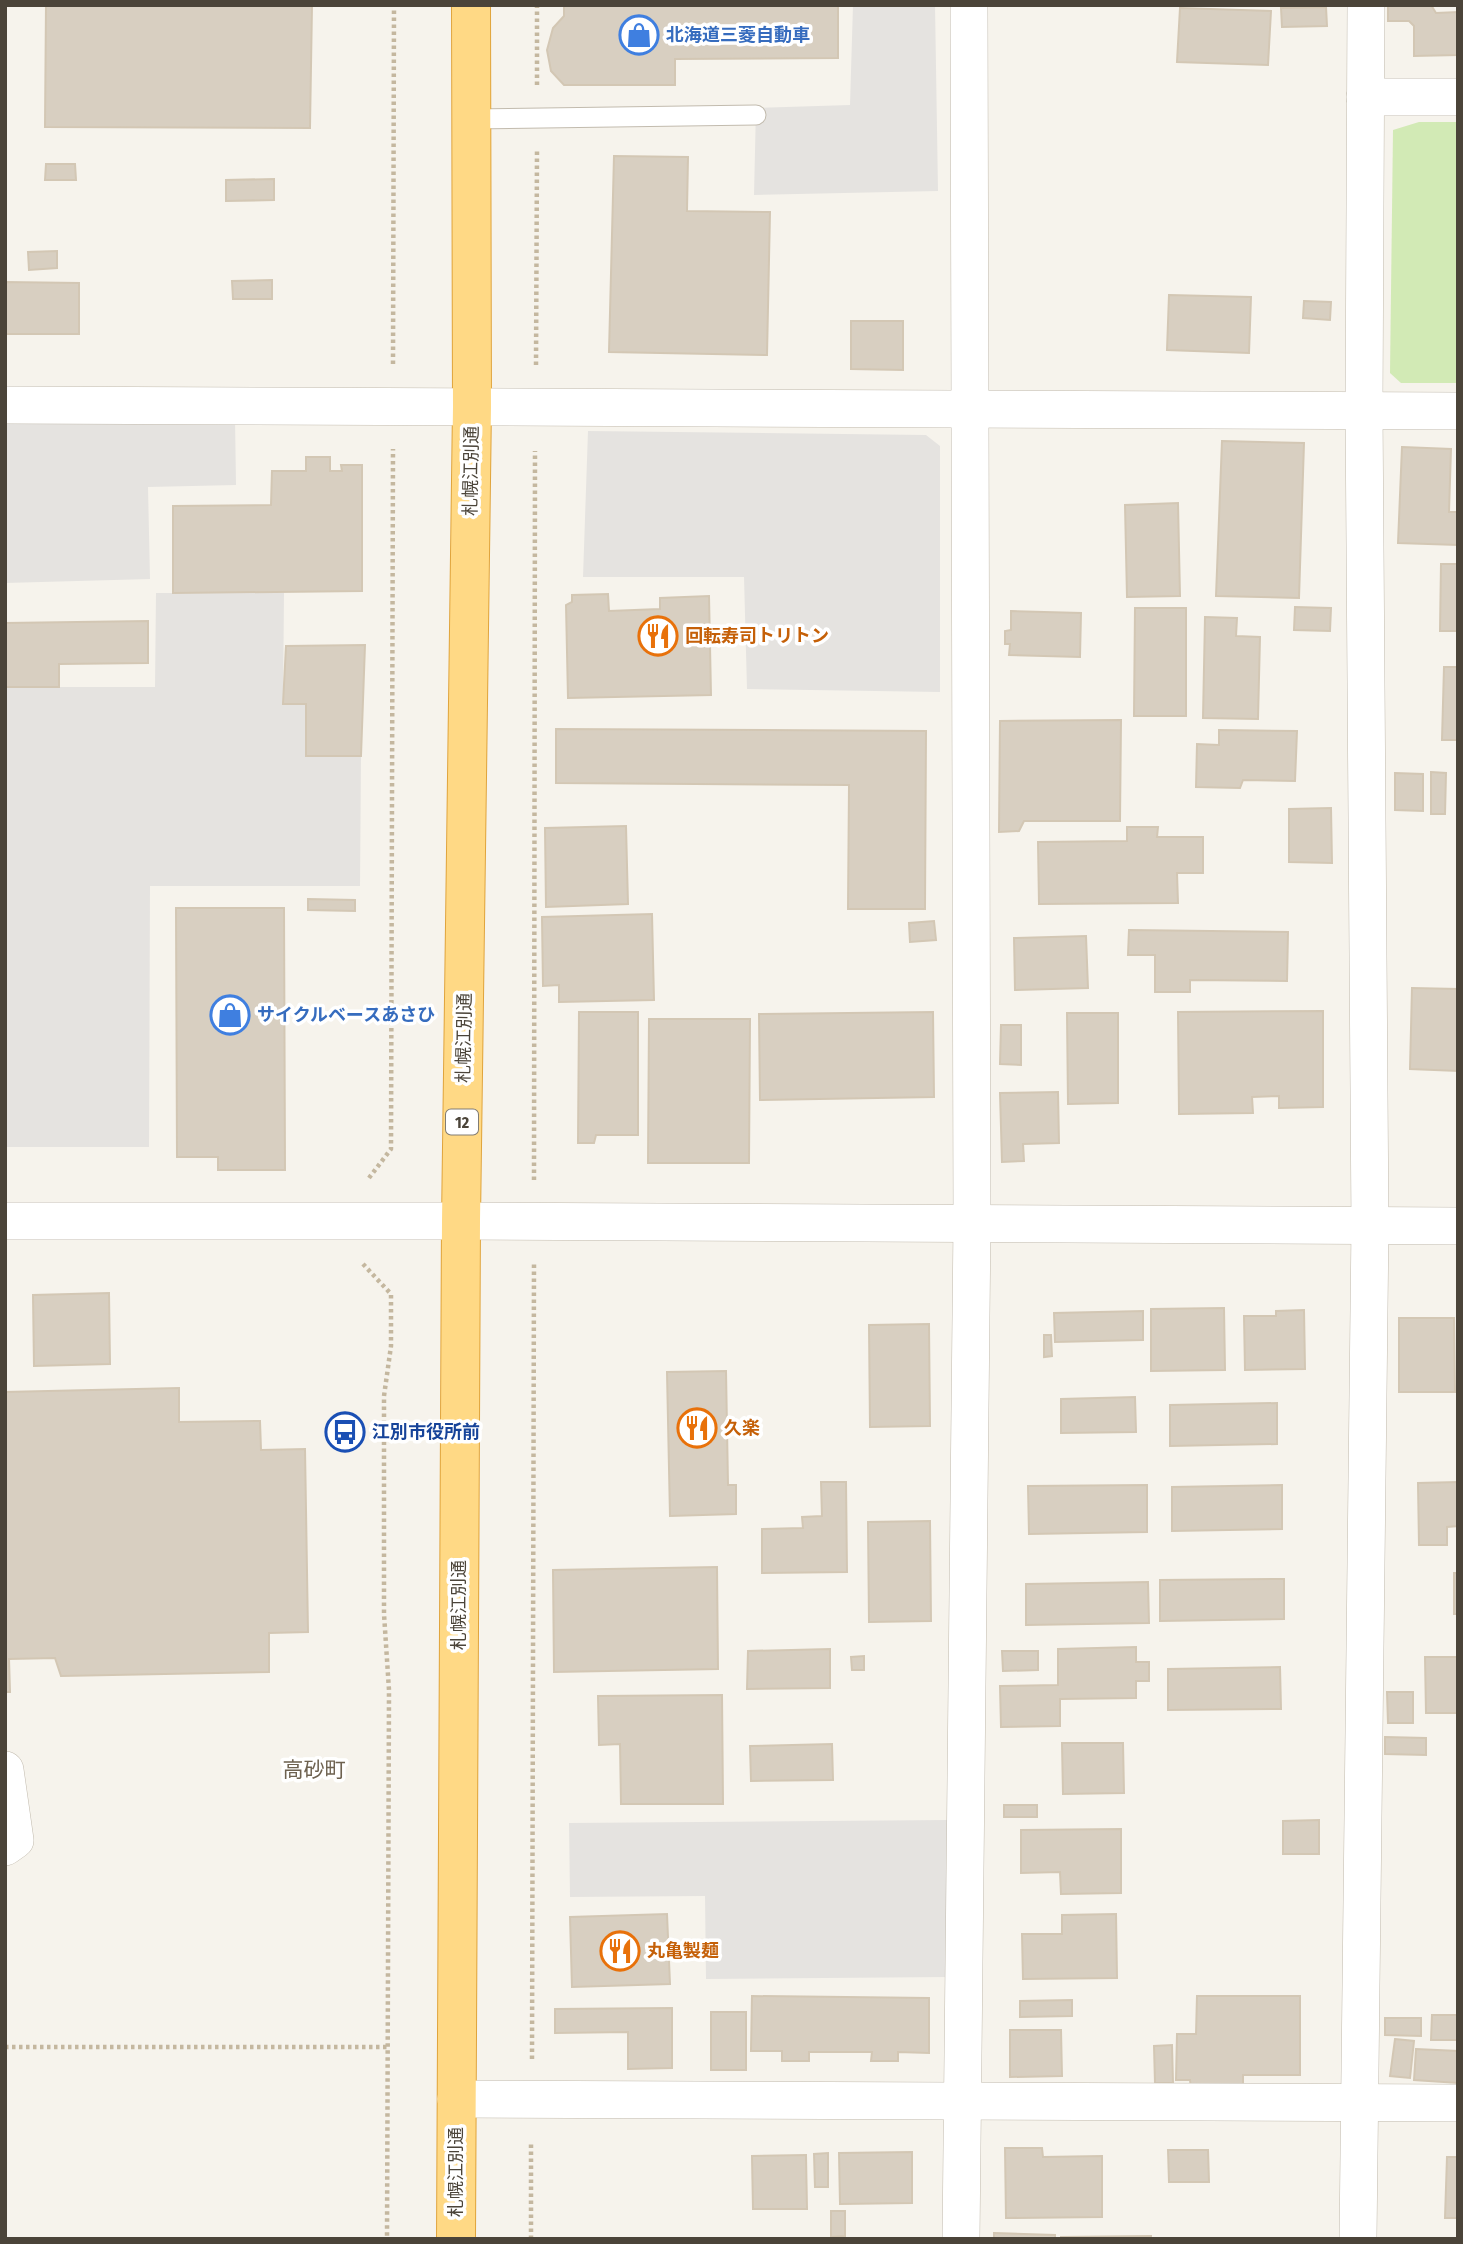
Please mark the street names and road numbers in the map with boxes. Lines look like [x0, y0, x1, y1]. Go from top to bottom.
street label: 札幌江別通 [459, 426, 483, 516]
street label: 札幌江別通 [452, 993, 476, 1083]
road number: 12 [446, 1110, 478, 1134]
street label: 札幌江別通 [448, 1560, 470, 1650]
street label: 札幌江別通 [445, 2127, 467, 2217]

